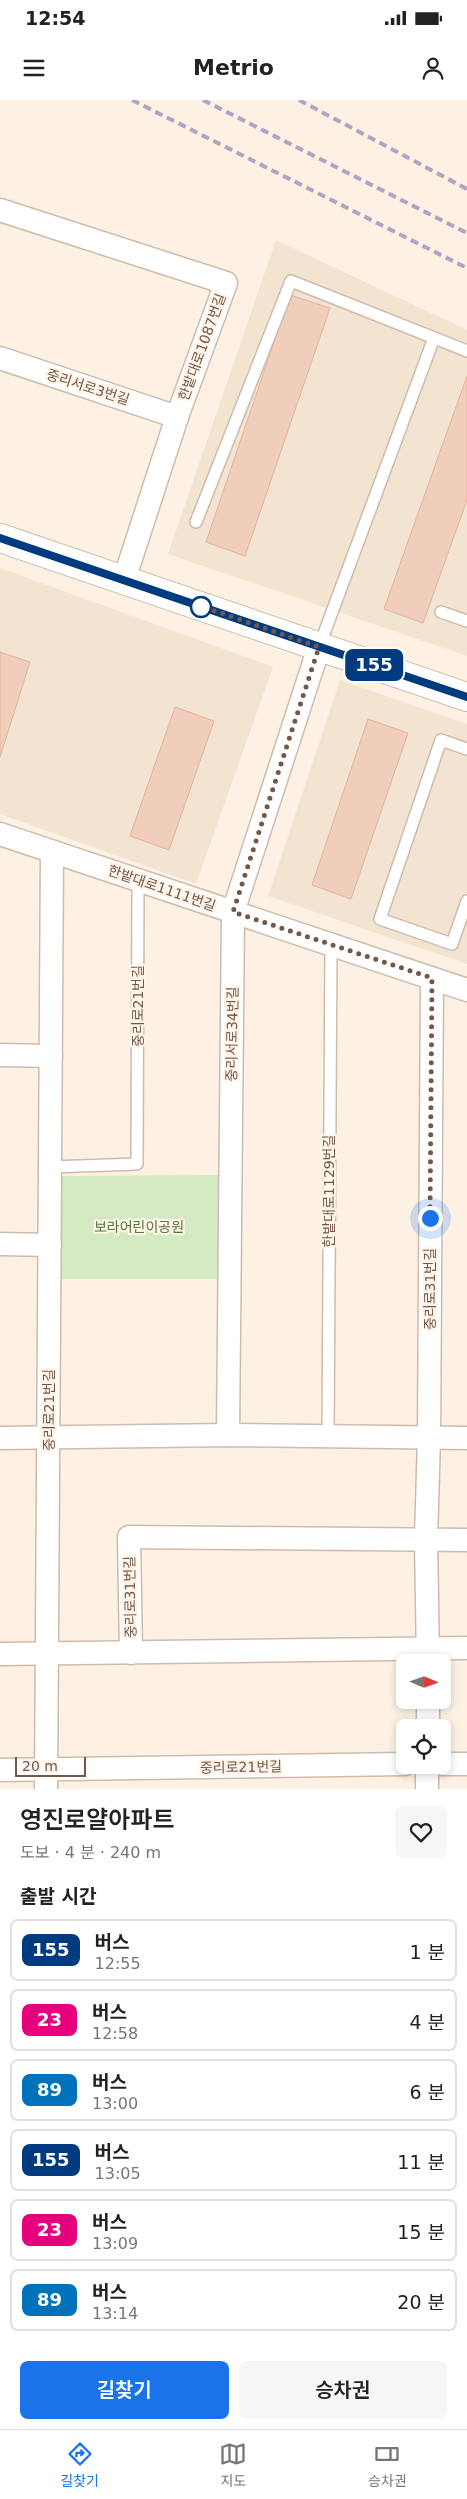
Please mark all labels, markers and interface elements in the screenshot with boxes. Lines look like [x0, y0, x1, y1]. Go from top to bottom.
text: 12:54 [25, 7, 85, 29]
icon: menu [20, 54, 48, 82]
icon: person [419, 54, 447, 82]
text: Metrio [193, 55, 274, 80]
street label: 한밭대로1087번길 [175, 291, 229, 403]
street label: 중리서로3번길 [45, 366, 131, 408]
unlabelled marker [190, 596, 212, 618]
line badge: 155 [345, 649, 403, 681]
text: 155 [355, 654, 393, 675]
street label: 한밭대로1111번길 [106, 862, 218, 914]
street label: 중리로21번길 [130, 965, 146, 1047]
street label: 중리서로34번길 [223, 986, 241, 1082]
street label: 한밭대로1129번길 [321, 1135, 337, 1247]
your location [418, 1206, 443, 1231]
park label: 보라어린이공원 [94, 1219, 184, 1235]
street label: 중리로31번길 [422, 1248, 438, 1330]
street label: 중리로21번길 [41, 1369, 57, 1451]
street label: 중리로31번길 [121, 1556, 139, 1638]
north arrow [396, 1654, 451, 1709]
map controls [396, 1654, 451, 1774]
button: locate [396, 1719, 451, 1774]
scale bar [15, 1754, 86, 1777]
text: 20 m [22, 1758, 58, 1774]
street label: 중리로21번길 [200, 1758, 282, 1776]
text: 영진로얄아파트 [20, 1806, 175, 1834]
button: heart [395, 1806, 447, 1858]
text: 도보 · 4 분 · 240 m [20, 1843, 161, 1862]
text: 출발 시간 [20, 1885, 97, 1907]
text: 버스 [95, 1931, 130, 1953]
text: 155 [32, 1939, 70, 1960]
text: 1 분 [409, 1941, 445, 1963]
text: 12:55 [95, 1954, 141, 1973]
text: 버스 [92, 2001, 127, 2023]
text: 23 [37, 2009, 62, 2030]
text: 4 분 [409, 2011, 445, 2033]
text: 12:58 [92, 2024, 138, 2043]
text: 버스 [92, 2071, 127, 2093]
text: 89 [37, 2079, 62, 2100]
text: 6 분 [409, 2081, 445, 2103]
text: 13:00 [92, 2094, 138, 2113]
text: 버스 [95, 2141, 130, 2163]
text: 155 [32, 2149, 70, 2170]
text: 11 분 [397, 2151, 445, 2173]
text: 13:05 [95, 2164, 141, 2183]
text: 버스 [92, 2211, 127, 2233]
text: 23 [37, 2219, 62, 2240]
text: 15 분 [397, 2221, 445, 2243]
text: 13:09 [92, 2234, 138, 2253]
text: 버스 [92, 2281, 127, 2303]
text: 89 [37, 2289, 62, 2310]
text: 20 분 [397, 2291, 445, 2313]
text: 13:14 [92, 2304, 138, 2323]
button: 길찾기 [20, 2361, 229, 2419]
button: 승차권 [239, 2361, 447, 2419]
tab: 길찾기 [60, 2440, 99, 2490]
tab: 지도 [219, 2440, 247, 2490]
tab: 승차권 [368, 2440, 407, 2490]

